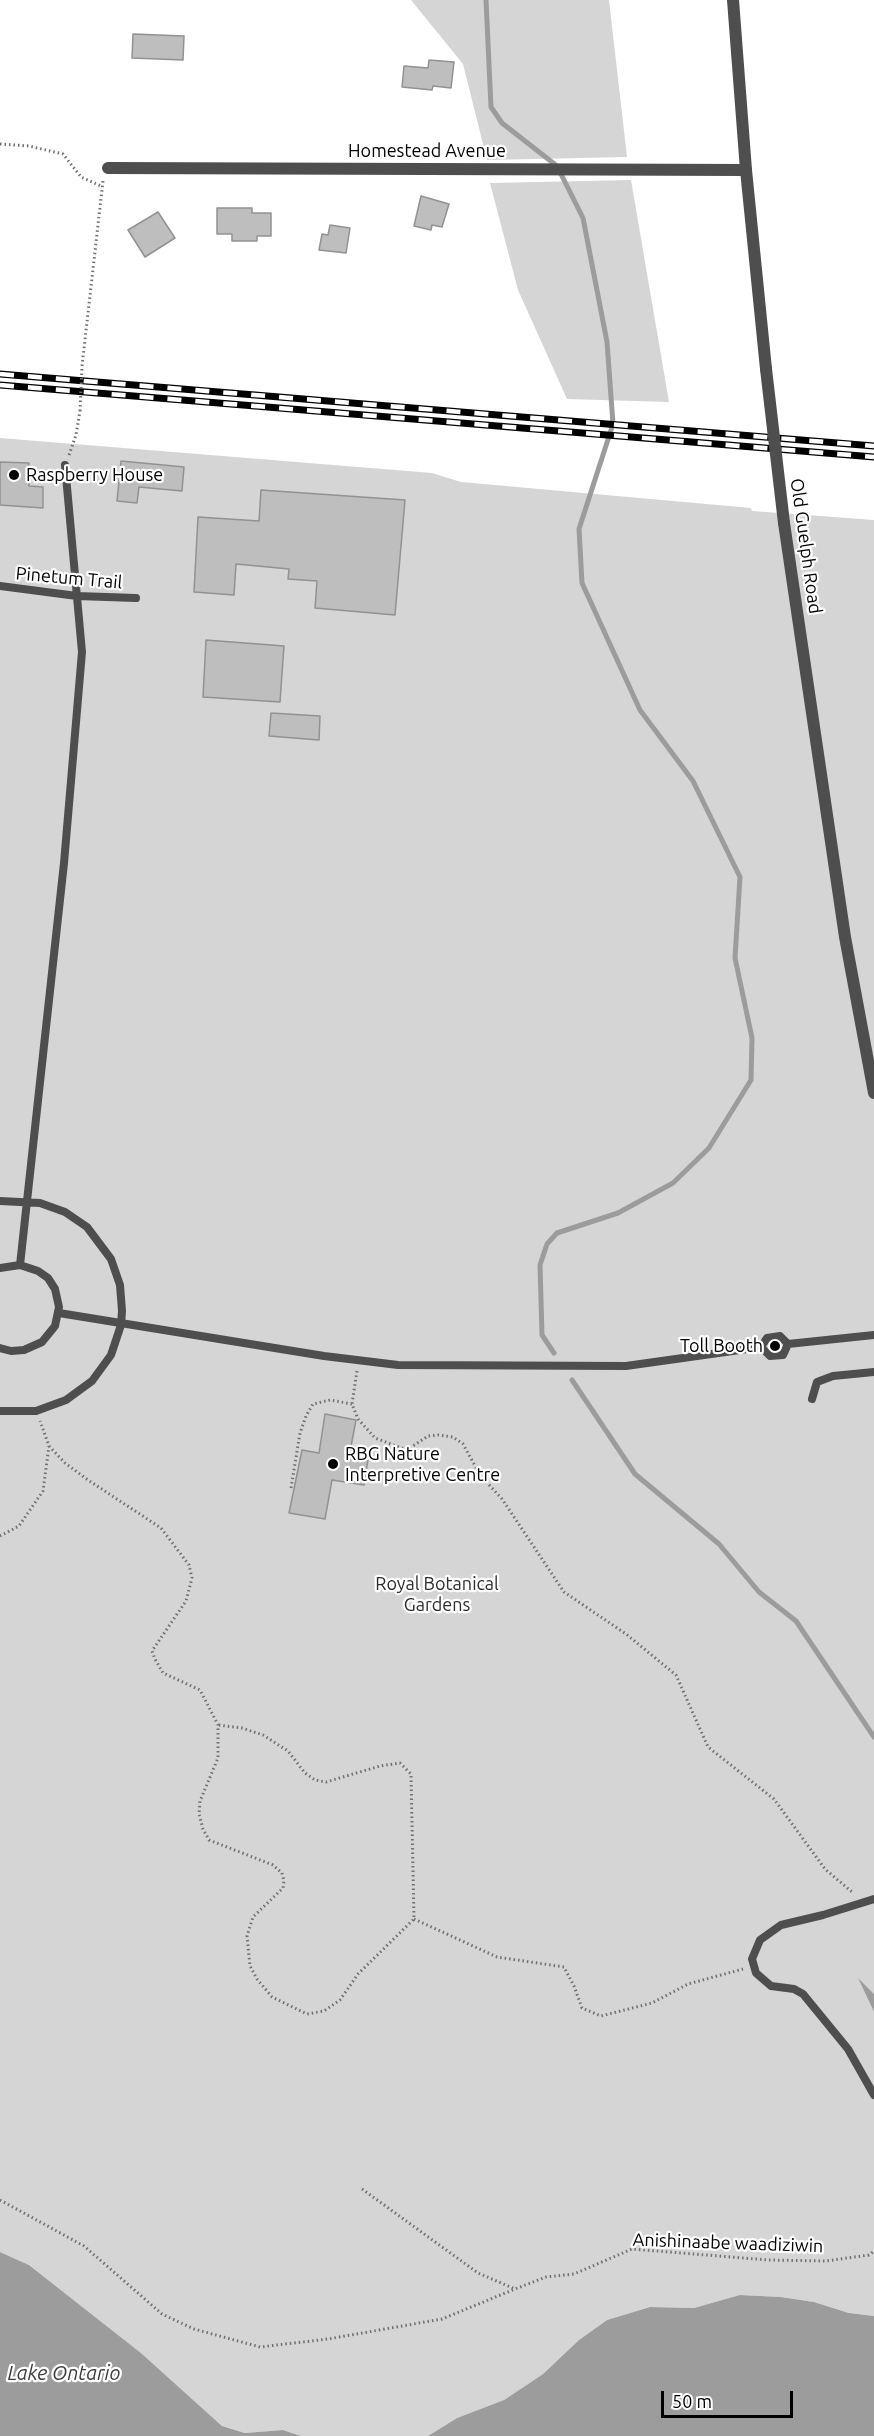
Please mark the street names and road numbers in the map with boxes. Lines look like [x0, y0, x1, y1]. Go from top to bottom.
street label: Homestead Avenue [348, 140, 506, 162]
street label: Old Guelph Road [786, 477, 826, 615]
street label: Pinetum Trail [15, 563, 123, 593]
street label: Anishinaabe waadiziwin [632, 2229, 824, 2257]

